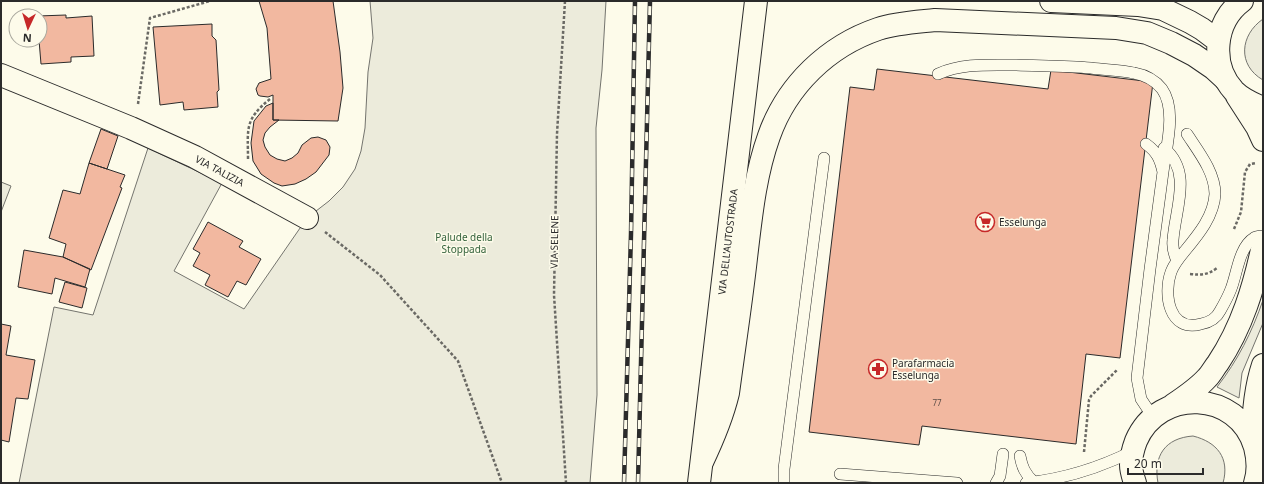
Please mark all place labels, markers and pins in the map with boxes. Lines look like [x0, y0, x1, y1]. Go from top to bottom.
supermarket icon: Esselunga [974, 211, 996, 233]
place label: Esselunga [999, 215, 1046, 229]
place label: Parafarmacia Esselunga [892, 356, 954, 382]
pharmacy icon: Parafarmacia Esselunga [867, 358, 889, 380]

